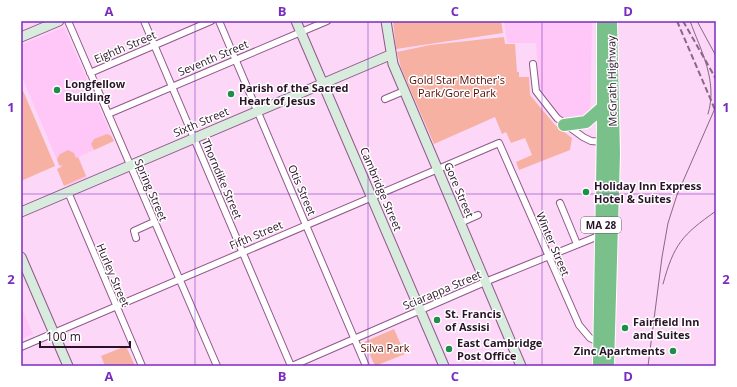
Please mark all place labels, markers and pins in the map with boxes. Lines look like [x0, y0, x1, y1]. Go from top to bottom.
place label: Longfellow Building [65, 76, 126, 104]
place label: Parish of the Sacred Heart of Jesus [239, 80, 349, 108]
marker: Longfellow Building [52, 85, 62, 95]
marker: Parish of the Sacred Heart of Jesus [226, 89, 236, 99]
place label: Holiday Inn Express Hotel & Suites [594, 178, 702, 206]
marker: Holiday Inn Express Hotel & Suites [581, 187, 591, 197]
place label: St. Francis of Assisi [445, 306, 502, 334]
place label: Fairfield Inn and Suites [633, 314, 699, 342]
marker: St. Francis of Assisi [432, 315, 442, 325]
marker: Fairfield Inn and Suites [620, 323, 630, 333]
place label: East Cambridge Post Office [457, 335, 543, 363]
place label: Zinc Apartments [574, 343, 666, 358]
marker: East Cambridge Post Office [444, 344, 454, 354]
marker: Zinc Apartments [668, 346, 678, 356]

